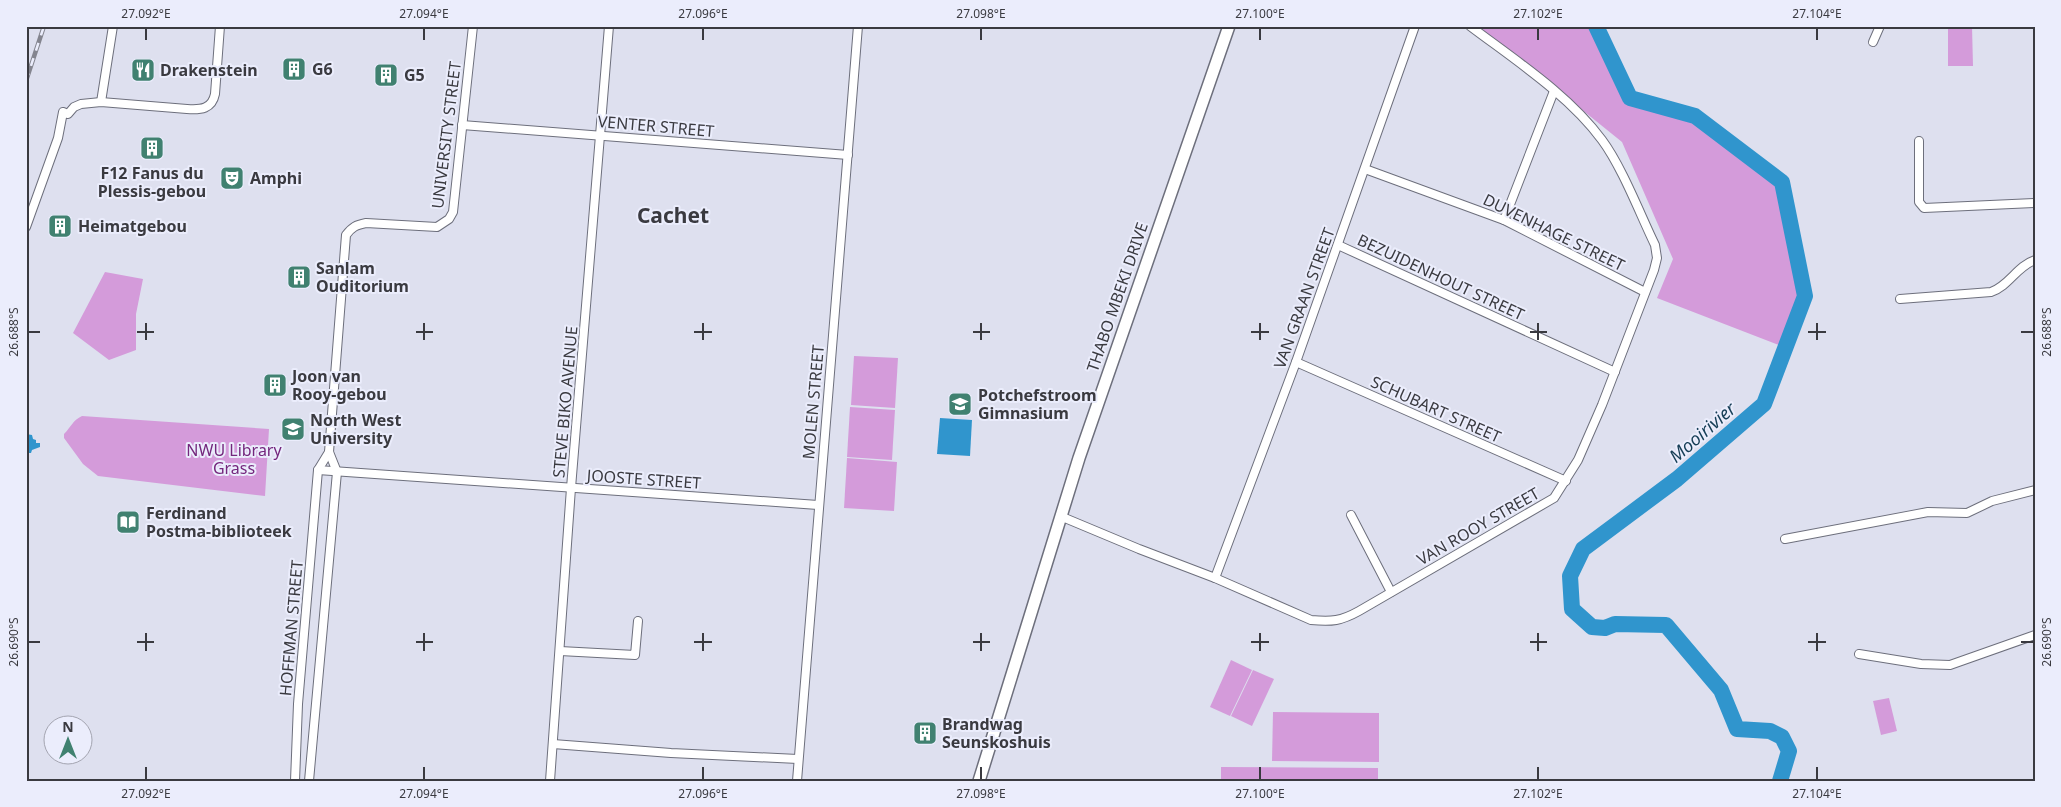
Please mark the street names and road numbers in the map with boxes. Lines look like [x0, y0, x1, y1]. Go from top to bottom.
street label: UNIVERSITY STREET [426, 60, 466, 210]
street label: VENTER STREET [597, 110, 715, 142]
street label: DUVENHAGE STREET [1480, 188, 1628, 276]
street label: THABO MBEKI DRIVE [1081, 219, 1153, 375]
street label: VAN GRAAN STREET [1268, 225, 1340, 371]
street label: BEZUIDENHOUT STREET [1354, 229, 1528, 325]
street label: STEVE BIKO AVENUE [547, 325, 583, 479]
street label: MOLEN STREET [797, 344, 829, 460]
street label: SCHUBART STREET [1367, 370, 1505, 448]
street label: JOOSTE STREET [584, 464, 702, 494]
street label: VAN ROOY STREET [1413, 482, 1543, 570]
street label: HOFFMAN STREET [274, 559, 308, 697]

